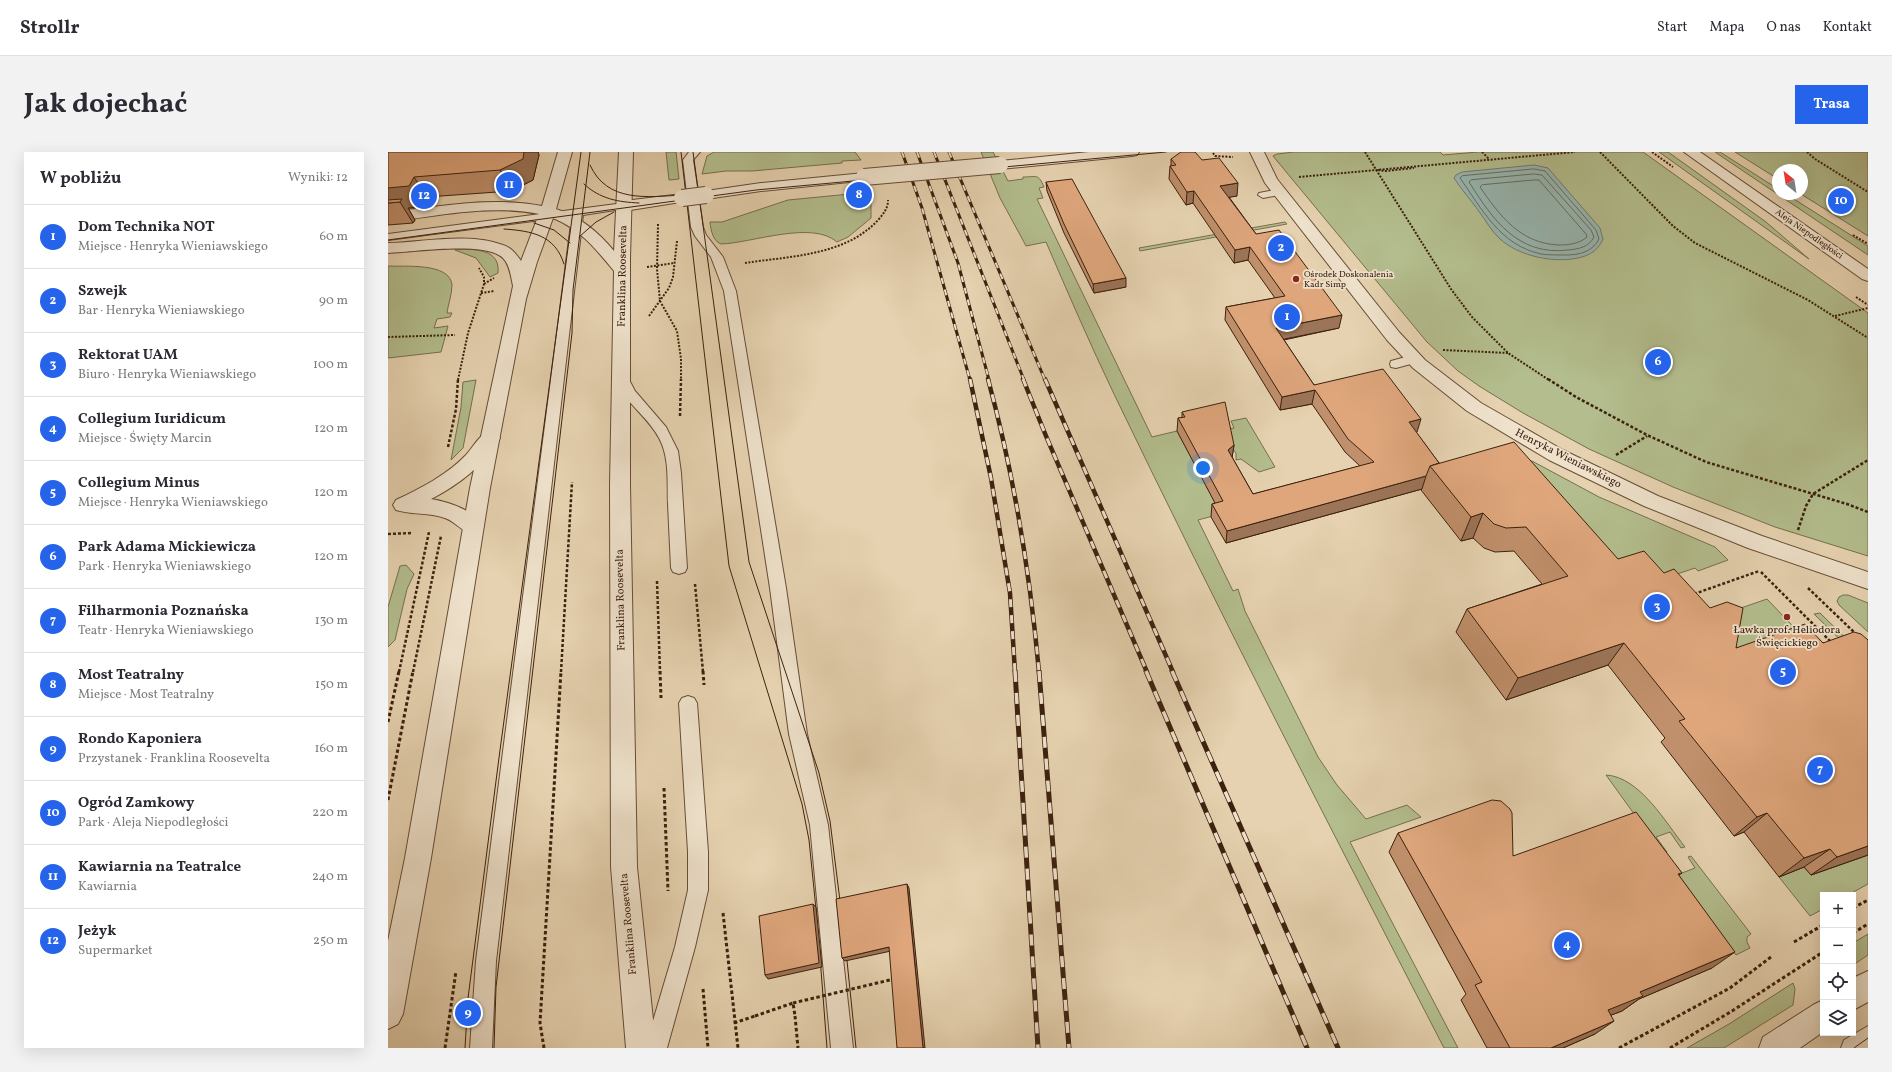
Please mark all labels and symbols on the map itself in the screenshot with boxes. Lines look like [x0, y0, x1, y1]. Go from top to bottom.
north arrow [1772, 164, 1808, 200]
pin: 11 [496, 170, 522, 200]
pin: 8 [846, 180, 872, 210]
pin: 12 [411, 181, 437, 211]
pin: 10 [1828, 186, 1854, 216]
street label: Aleja Niepodległości [1772, 206, 1846, 263]
street label: Franklina Roosevelta [615, 225, 631, 327]
pin: 2 [1268, 233, 1294, 263]
place label: Ośrodek Doskonalenia Kadr Simp [1304, 268, 1394, 291]
marker: Ośrodek Doskonalenia Kadr Simp [1291, 274, 1301, 284]
pin: 1 [1274, 302, 1300, 332]
pin: 6 [1645, 347, 1671, 377]
street label: Henryka Wieniawskiego [1512, 426, 1624, 492]
your location [1193, 458, 1213, 478]
street label: Franklina Roosevelta [613, 549, 629, 651]
pin: 3 [1644, 592, 1670, 622]
marker: Ławka prof. Heliodora Święcickiego [1782, 612, 1792, 622]
place label: Ławka prof. Heliodora Święcickiego [1734, 623, 1841, 651]
pin: 5 [1770, 657, 1796, 687]
pin: 7 [1807, 755, 1833, 785]
street label: Franklina Roosevelta [617, 872, 641, 975]
pin: 4 [1554, 930, 1580, 960]
pin: 9 [455, 998, 481, 1028]

